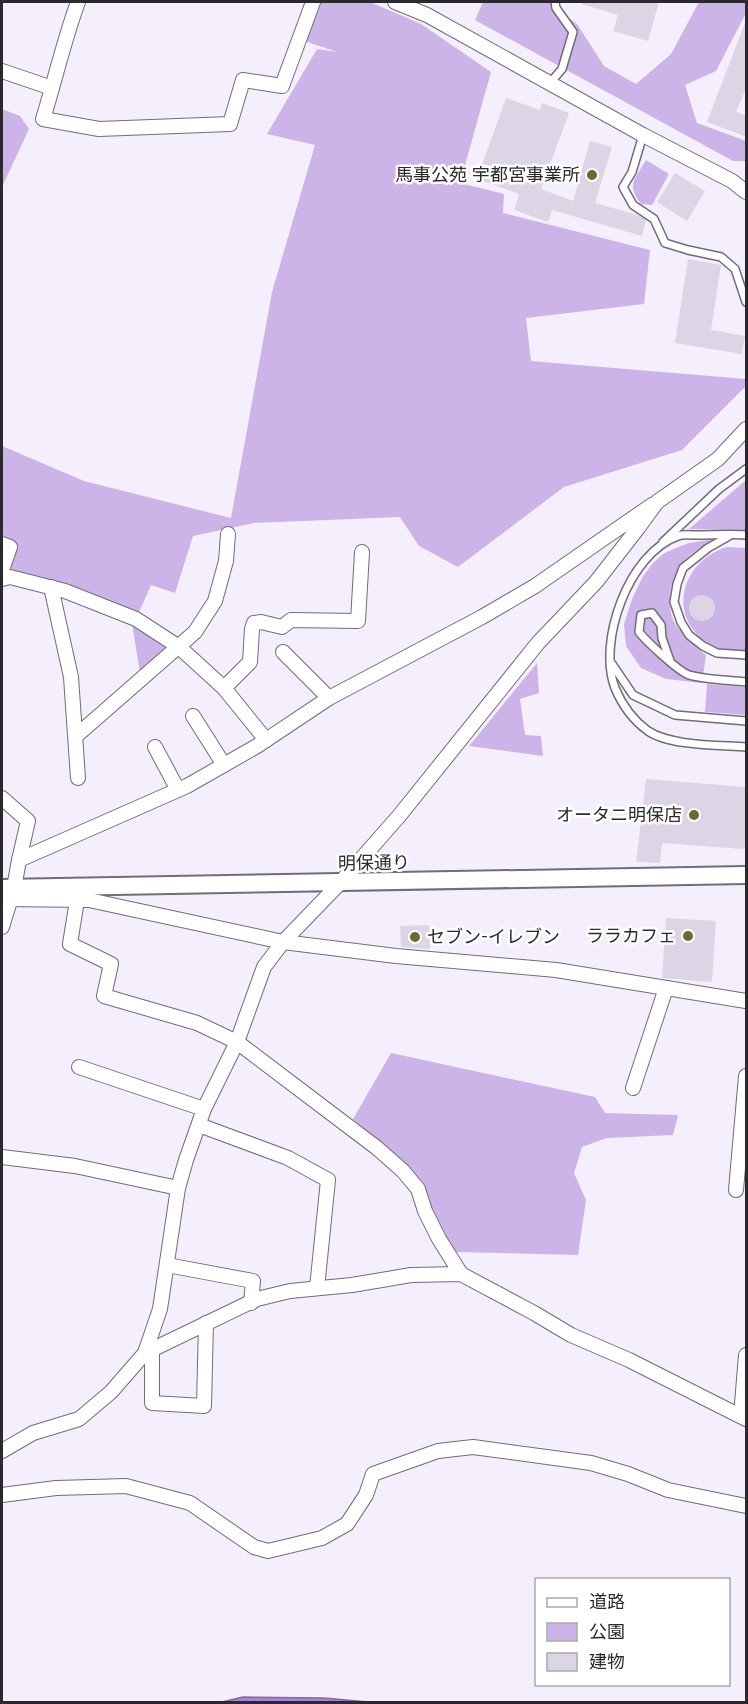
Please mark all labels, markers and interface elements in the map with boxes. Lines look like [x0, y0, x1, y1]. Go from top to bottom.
place label: 馬事公苑 宇都宮事業所 [395, 163, 580, 186]
marker: 馬事公苑 宇都宮事業所 [585, 168, 599, 182]
place label: オータニ明保店 [556, 803, 682, 826]
marker: オータニ明保店 [687, 808, 701, 822]
street label: 明保通り [338, 850, 410, 875]
place label: ララカフェ [586, 924, 676, 947]
place label: セブン-イレブン [427, 925, 560, 948]
marker: ララカフェ [681, 929, 695, 943]
marker: セブン-イレブン [408, 930, 422, 944]
legend [535, 1578, 730, 1686]
text: 道路 [589, 1590, 625, 1613]
text: 公園 [589, 1620, 625, 1643]
text: 建物 [589, 1650, 625, 1673]

